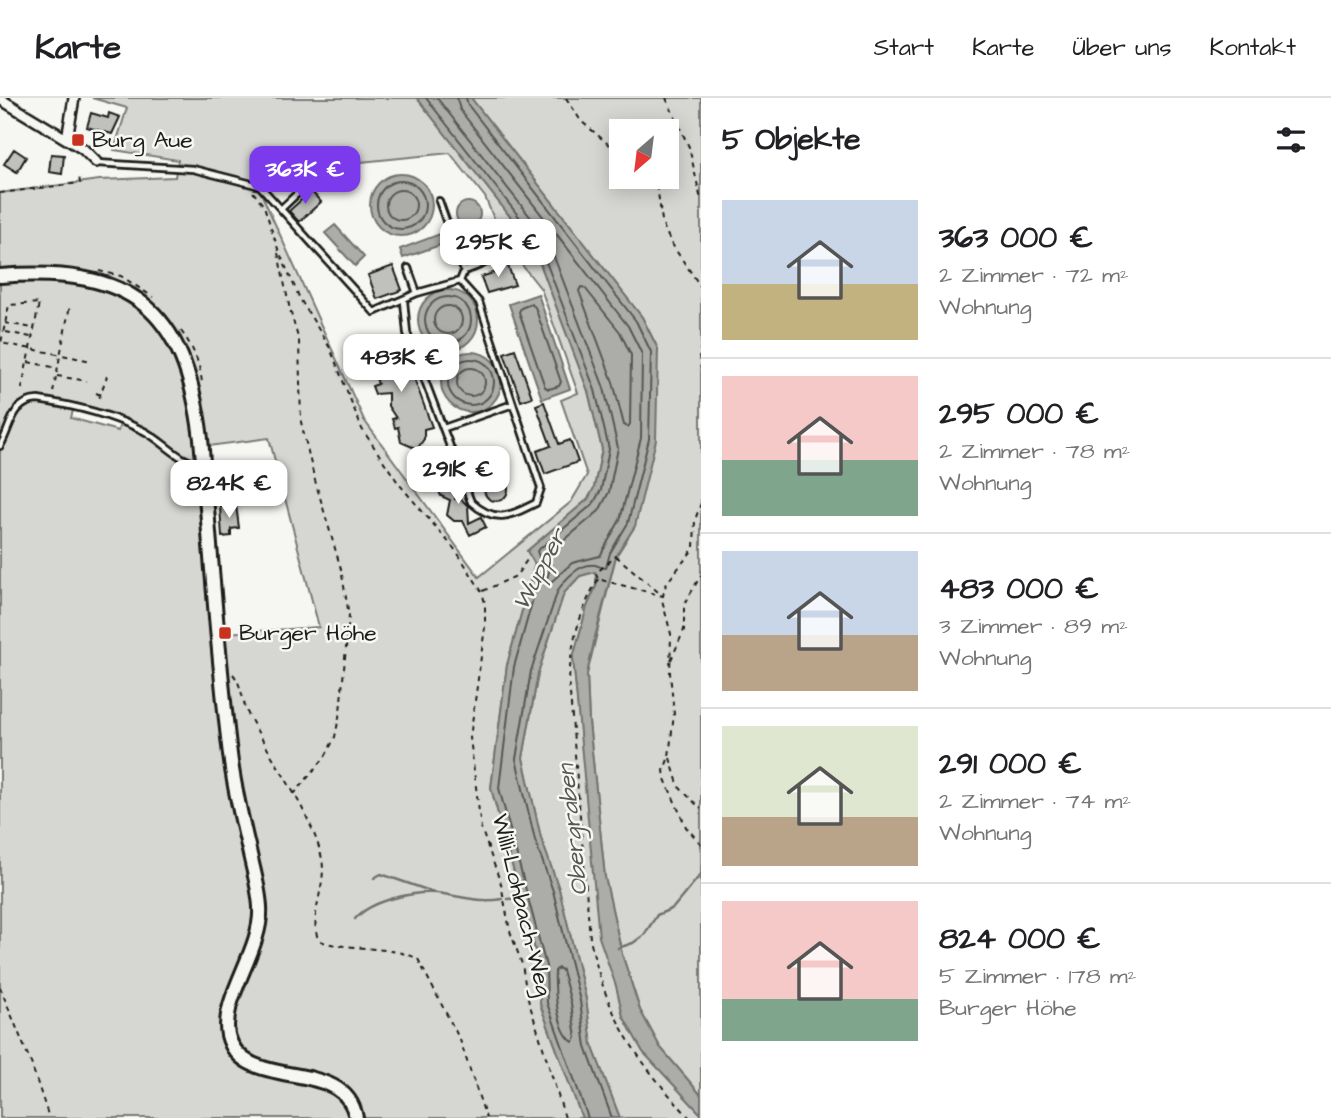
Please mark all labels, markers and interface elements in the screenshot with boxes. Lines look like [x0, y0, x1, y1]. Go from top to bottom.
text: Karte [35, 25, 121, 71]
text: Start [874, 31, 934, 65]
text: Karte [972, 31, 1035, 65]
text: Über uns [1073, 31, 1172, 65]
text: Kontakt [1210, 31, 1296, 65]
north arrow [609, 119, 679, 189]
map controls [609, 119, 679, 189]
text: 5 Objekte [722, 119, 861, 161]
icon: filters [1272, 121, 1310, 159]
place label: Burg Aue [92, 124, 193, 157]
marker: Burg Aue [70, 132, 86, 148]
pin: 363K € [248, 146, 362, 206]
text: 363K € [265, 153, 345, 185]
text: 363 000 € [939, 217, 1093, 259]
pin: 295K € [441, 220, 555, 279]
text: 295K € [456, 226, 540, 258]
icon: home [778, 228, 862, 312]
text: 2 Zimmer · 72 m² [939, 259, 1129, 291]
text: Wohnung [939, 291, 1032, 323]
pin: 483K € [344, 334, 458, 394]
text: 483K € [359, 341, 443, 373]
text: 295 000 € [939, 393, 1099, 435]
icon: home [778, 404, 862, 488]
text: 2 Zimmer · 78 m² [939, 435, 1130, 467]
pin: 291K € [401, 446, 515, 506]
text: 291K € [423, 453, 493, 485]
pin: 824K € [172, 460, 286, 520]
text: 824K € [186, 467, 272, 499]
text: Wohnung [939, 467, 1032, 499]
water label: Wupper [504, 521, 577, 617]
text: 483 000 € [939, 568, 1099, 610]
icon: home [778, 579, 862, 663]
text: 3 Zimmer · 89 m² [939, 610, 1128, 642]
place label: Burger Höhe [239, 617, 377, 650]
marker: Burger Höhe [217, 625, 233, 641]
text: Wohnung [939, 642, 1032, 674]
text: 291 000 € [939, 743, 1082, 785]
icon: home [778, 754, 862, 838]
water label: Obergraben [549, 760, 598, 897]
text: 2 Zimmer · 74 m² [939, 785, 1131, 817]
street label: Willi-Lohbach-Weg [483, 810, 560, 1000]
text: Wohnung [939, 817, 1032, 849]
text: 824 000 € [939, 918, 1101, 960]
icon: home [778, 929, 862, 1013]
text: 5 Zimmer · 178 m² [939, 960, 1136, 992]
text: Burger Höhe [939, 992, 1077, 1024]

